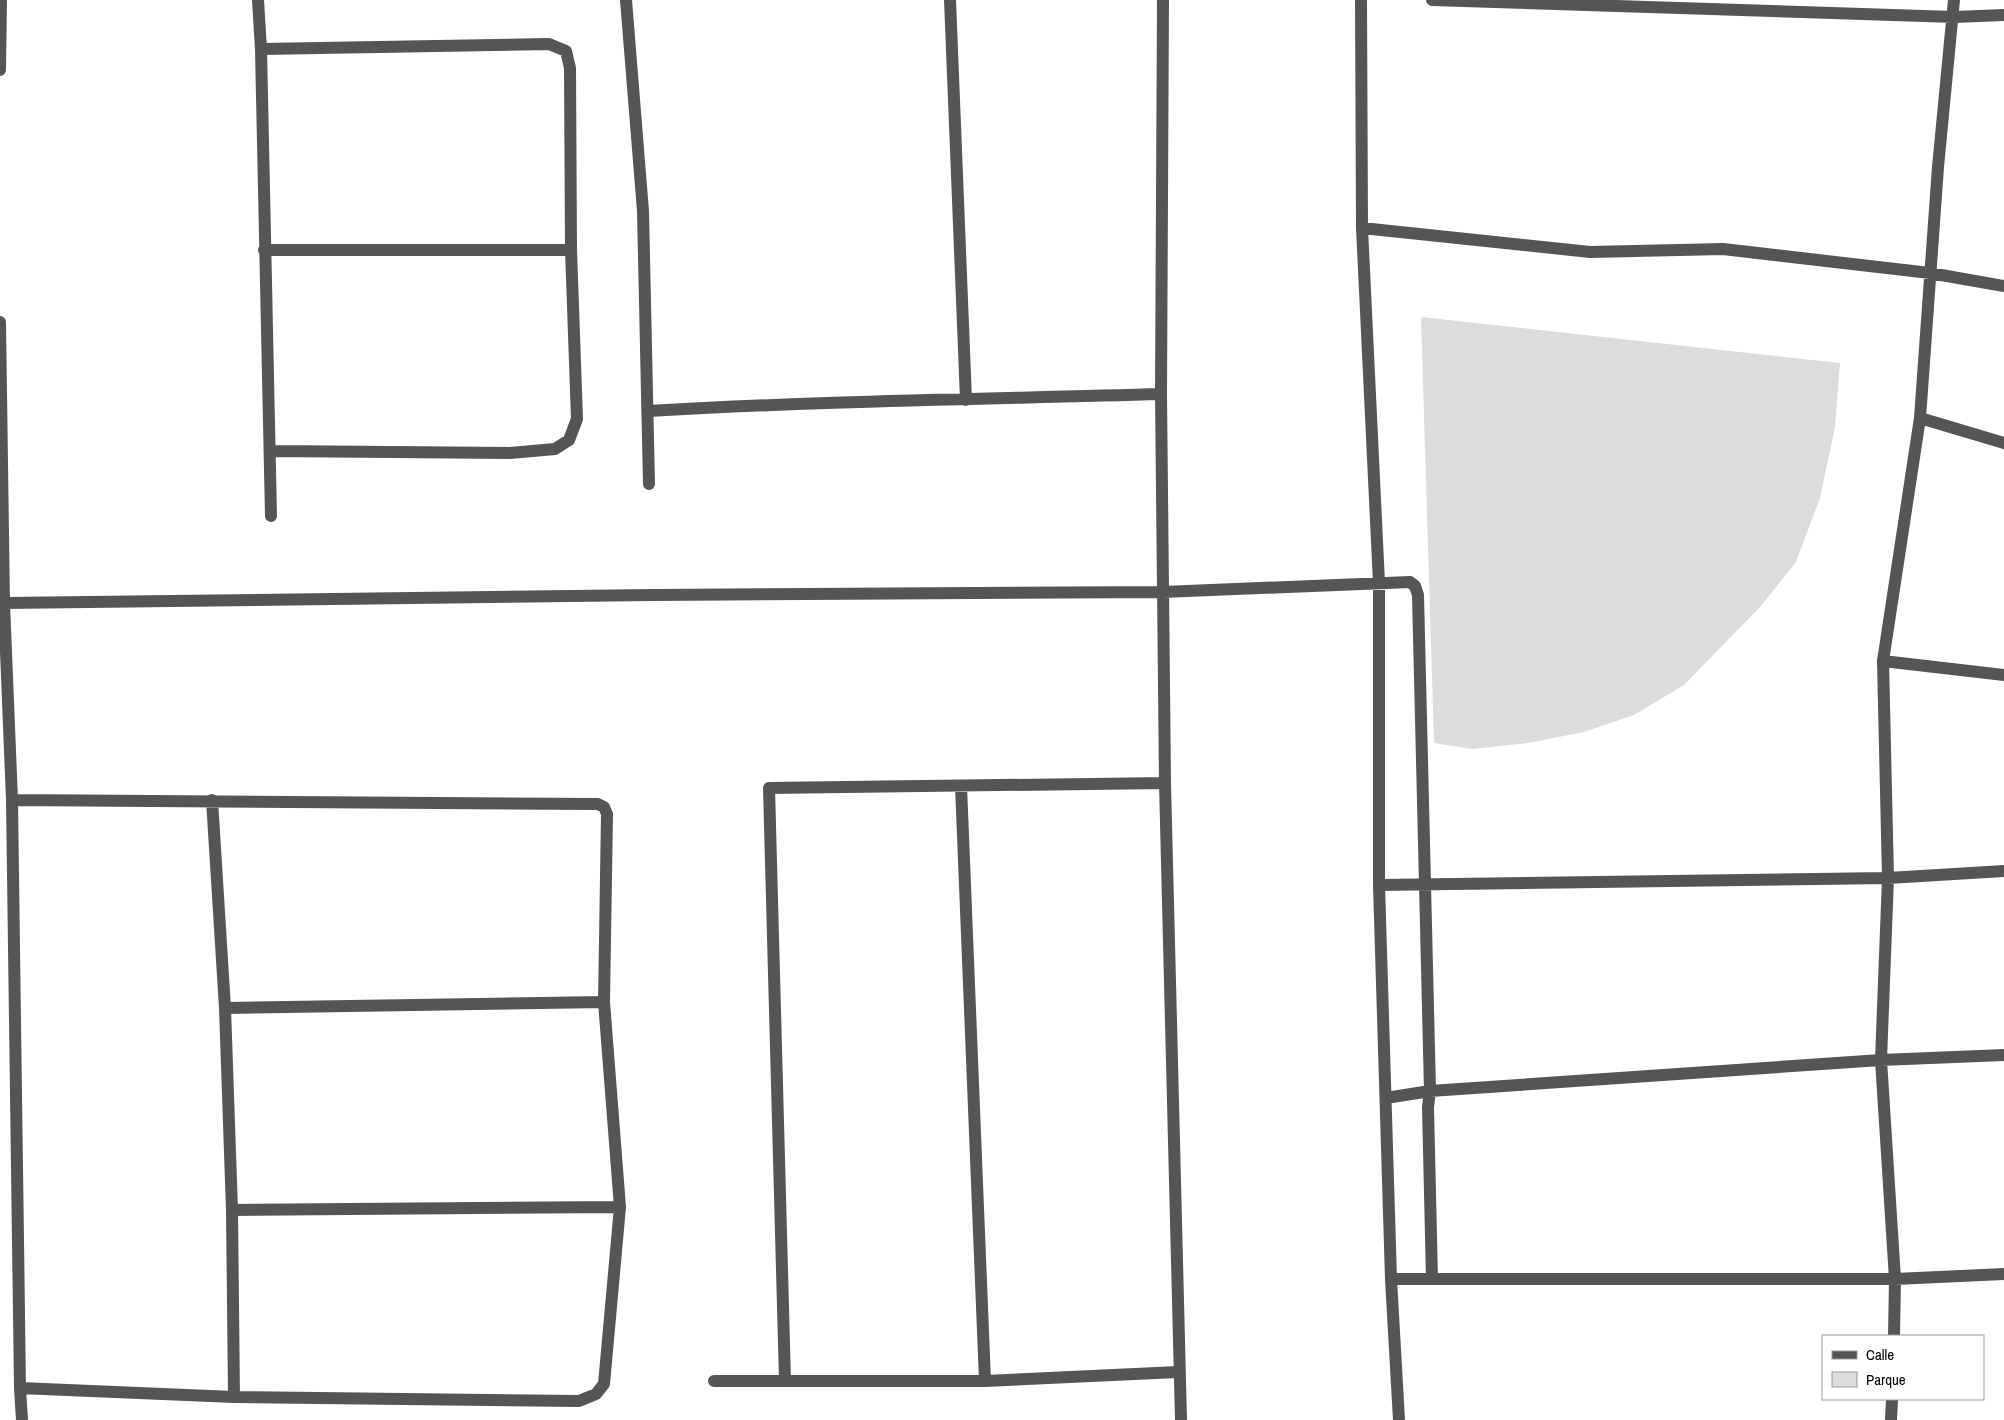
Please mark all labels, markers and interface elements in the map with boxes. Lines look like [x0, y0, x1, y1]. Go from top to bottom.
legend [1822, 1335, 1984, 1400]
text: Calle [1866, 1344, 1894, 1365]
text: Parque [1866, 1369, 1906, 1390]

